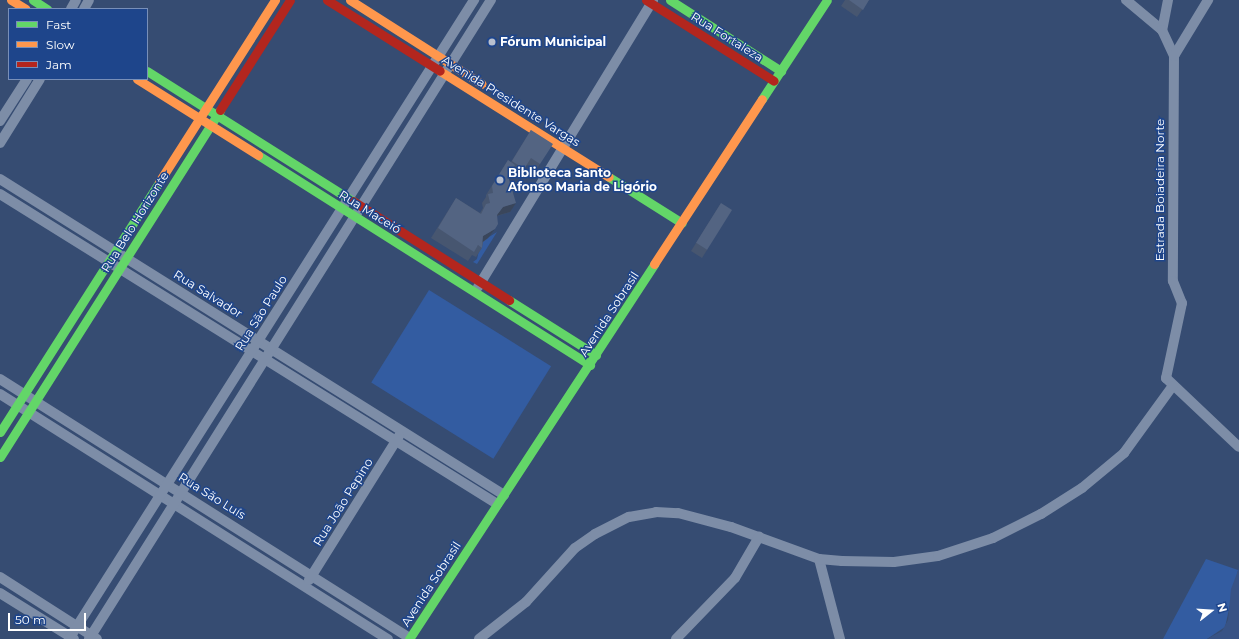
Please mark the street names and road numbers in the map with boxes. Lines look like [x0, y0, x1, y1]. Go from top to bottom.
street label: Rua Fortaleza [688, 9, 766, 65]
street label: Avenida Presidente Vargas [439, 52, 583, 150]
street label: Estrada Boiadeira Norte [1153, 119, 1167, 261]
street label: Rua Belo Horizonte [98, 169, 172, 275]
street label: Rua Maceió [336, 187, 404, 237]
street label: Rua Salvador [171, 267, 245, 321]
street label: Avenida Sobrasil [576, 269, 642, 359]
street label: Rua São Paulo [232, 273, 290, 353]
street label: Rua João Pepino [310, 455, 376, 549]
street label: Rua São Luís [176, 470, 248, 522]
street label: Avenida Sobrasil [398, 539, 464, 629]

